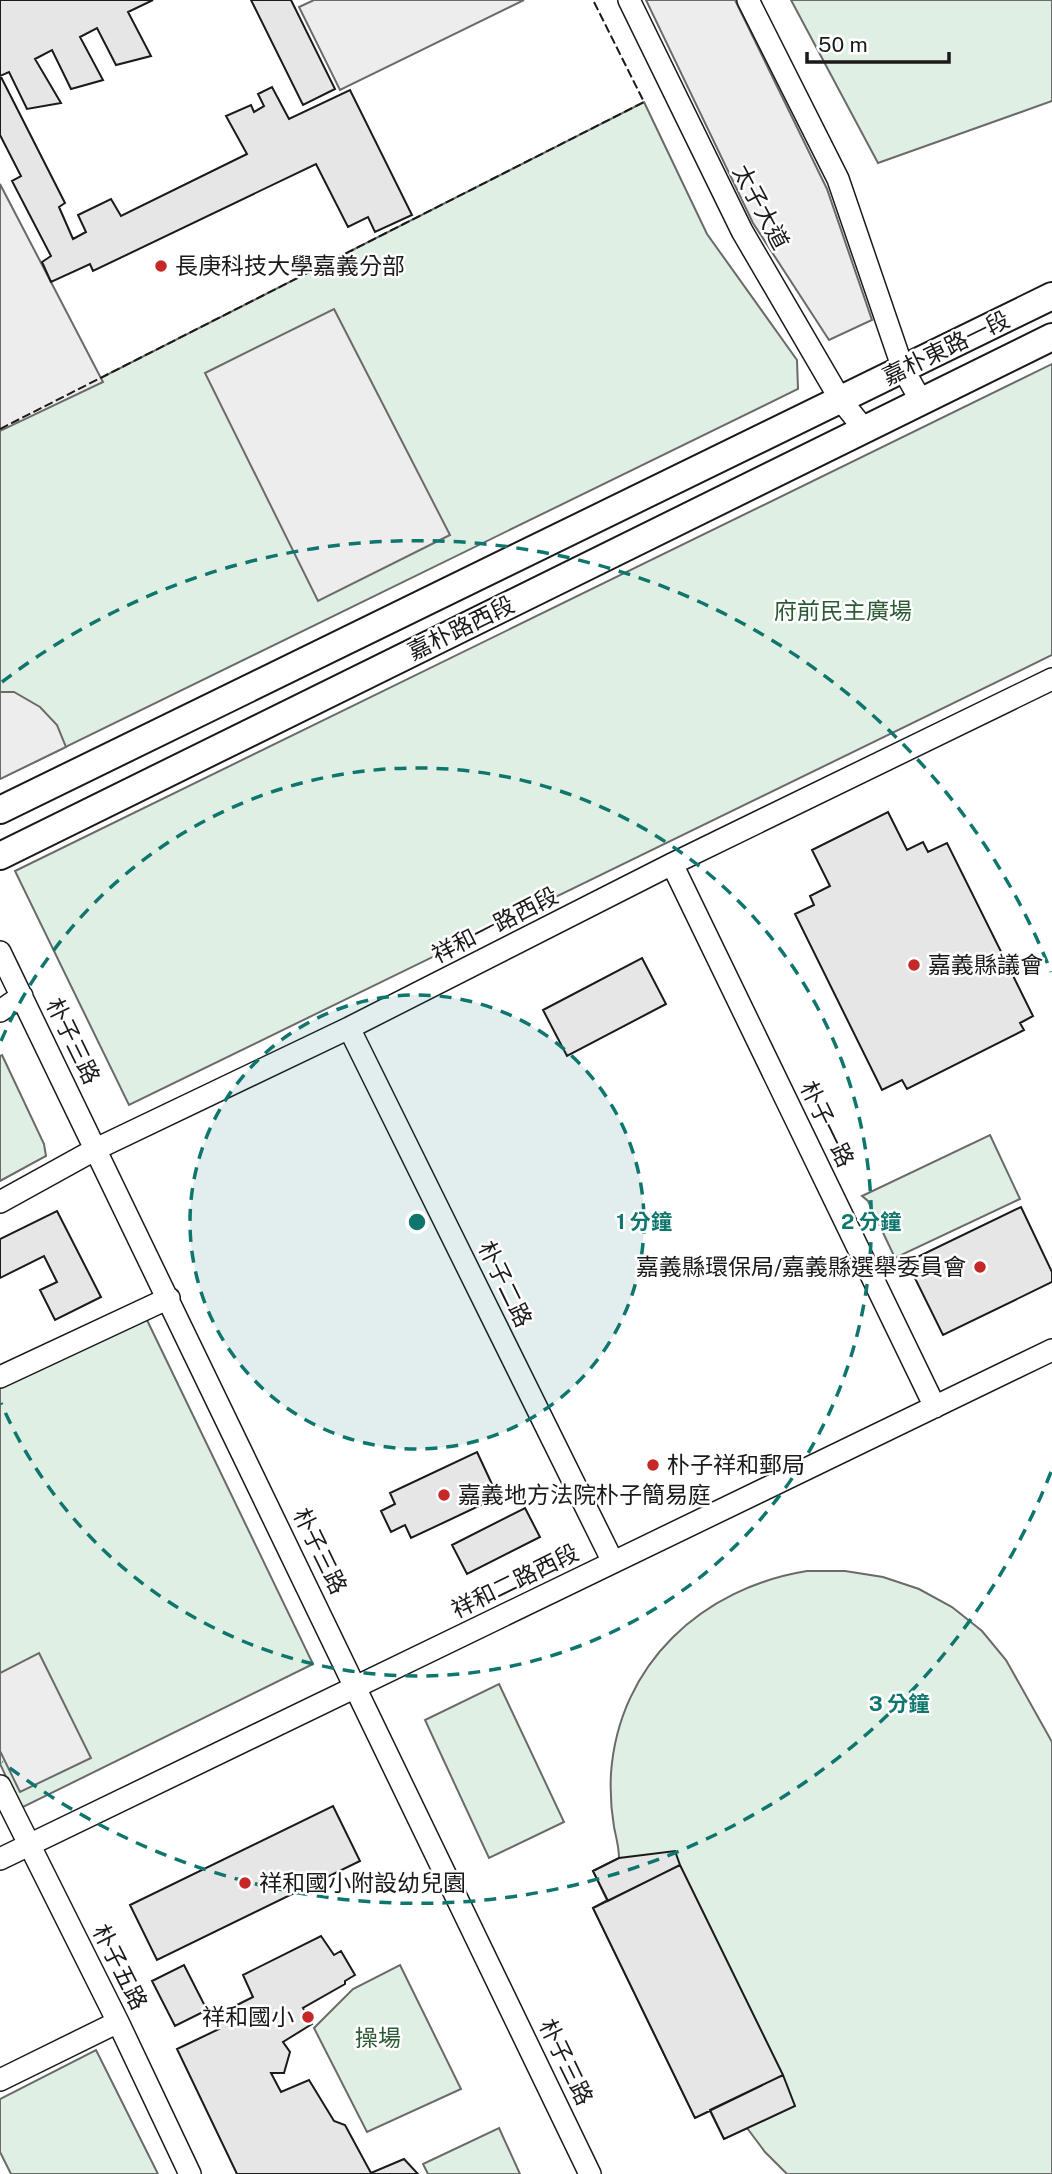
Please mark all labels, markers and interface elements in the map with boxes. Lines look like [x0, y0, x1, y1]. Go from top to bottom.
scale bar [807, 21, 949, 65]
text: 50 m [818, 32, 868, 57]
street label: 太子大道 [728, 160, 795, 254]
place label: 長庚科技大學嘉義分部 [175, 252, 405, 279]
marker: 長庚科技大學嘉義分部 [153, 258, 169, 274]
street label: 嘉朴東路一段 [878, 305, 1014, 390]
street label: 嘉朴路西段 [403, 590, 518, 665]
park label: 府前民主廣場 [774, 597, 912, 624]
street label: 祥和一路西段 [427, 881, 562, 968]
place label: 嘉義縣議會 [928, 951, 1043, 978]
marker: 嘉義縣議會 [906, 957, 922, 973]
street label: 朴子三路 [41, 994, 106, 1088]
street label: 朴子一路 [795, 1077, 860, 1171]
text: 1 分鐘 [616, 1209, 672, 1234]
text: 2 分鐘 [841, 1209, 901, 1234]
centre of rings [405, 1210, 429, 1234]
street label: 朴子二路 [473, 1237, 538, 1331]
place label: 嘉義縣環保局/嘉義縣選舉委員會 [636, 1253, 966, 1280]
marker: 嘉義縣環保局/嘉義縣選舉委員會 [972, 1259, 988, 1275]
place label: 朴子祥和郵局 [667, 1451, 805, 1478]
marker: 朴子祥和郵局 [645, 1457, 661, 1473]
place label: 嘉義地方法院朴子簡易庭 [458, 1481, 711, 1508]
marker: 嘉義地方法院朴子簡易庭 [436, 1487, 452, 1503]
street label: 朴子三路 [288, 1504, 353, 1598]
street label: 祥和二路西段 [447, 1538, 583, 1623]
text: 3 分鐘 [869, 1691, 929, 1716]
place label: 祥和國小附設幼兒園 [259, 1869, 466, 1896]
marker: 祥和國小附設幼兒園 [237, 1875, 253, 1891]
street label: 朴子五路 [88, 1920, 153, 2014]
place label: 祥和國小 [202, 2003, 294, 2030]
marker: 祥和國小 [300, 2009, 316, 2025]
street label: 朴子三路 [534, 2015, 599, 2109]
park label: 操場 [355, 2024, 401, 2051]

